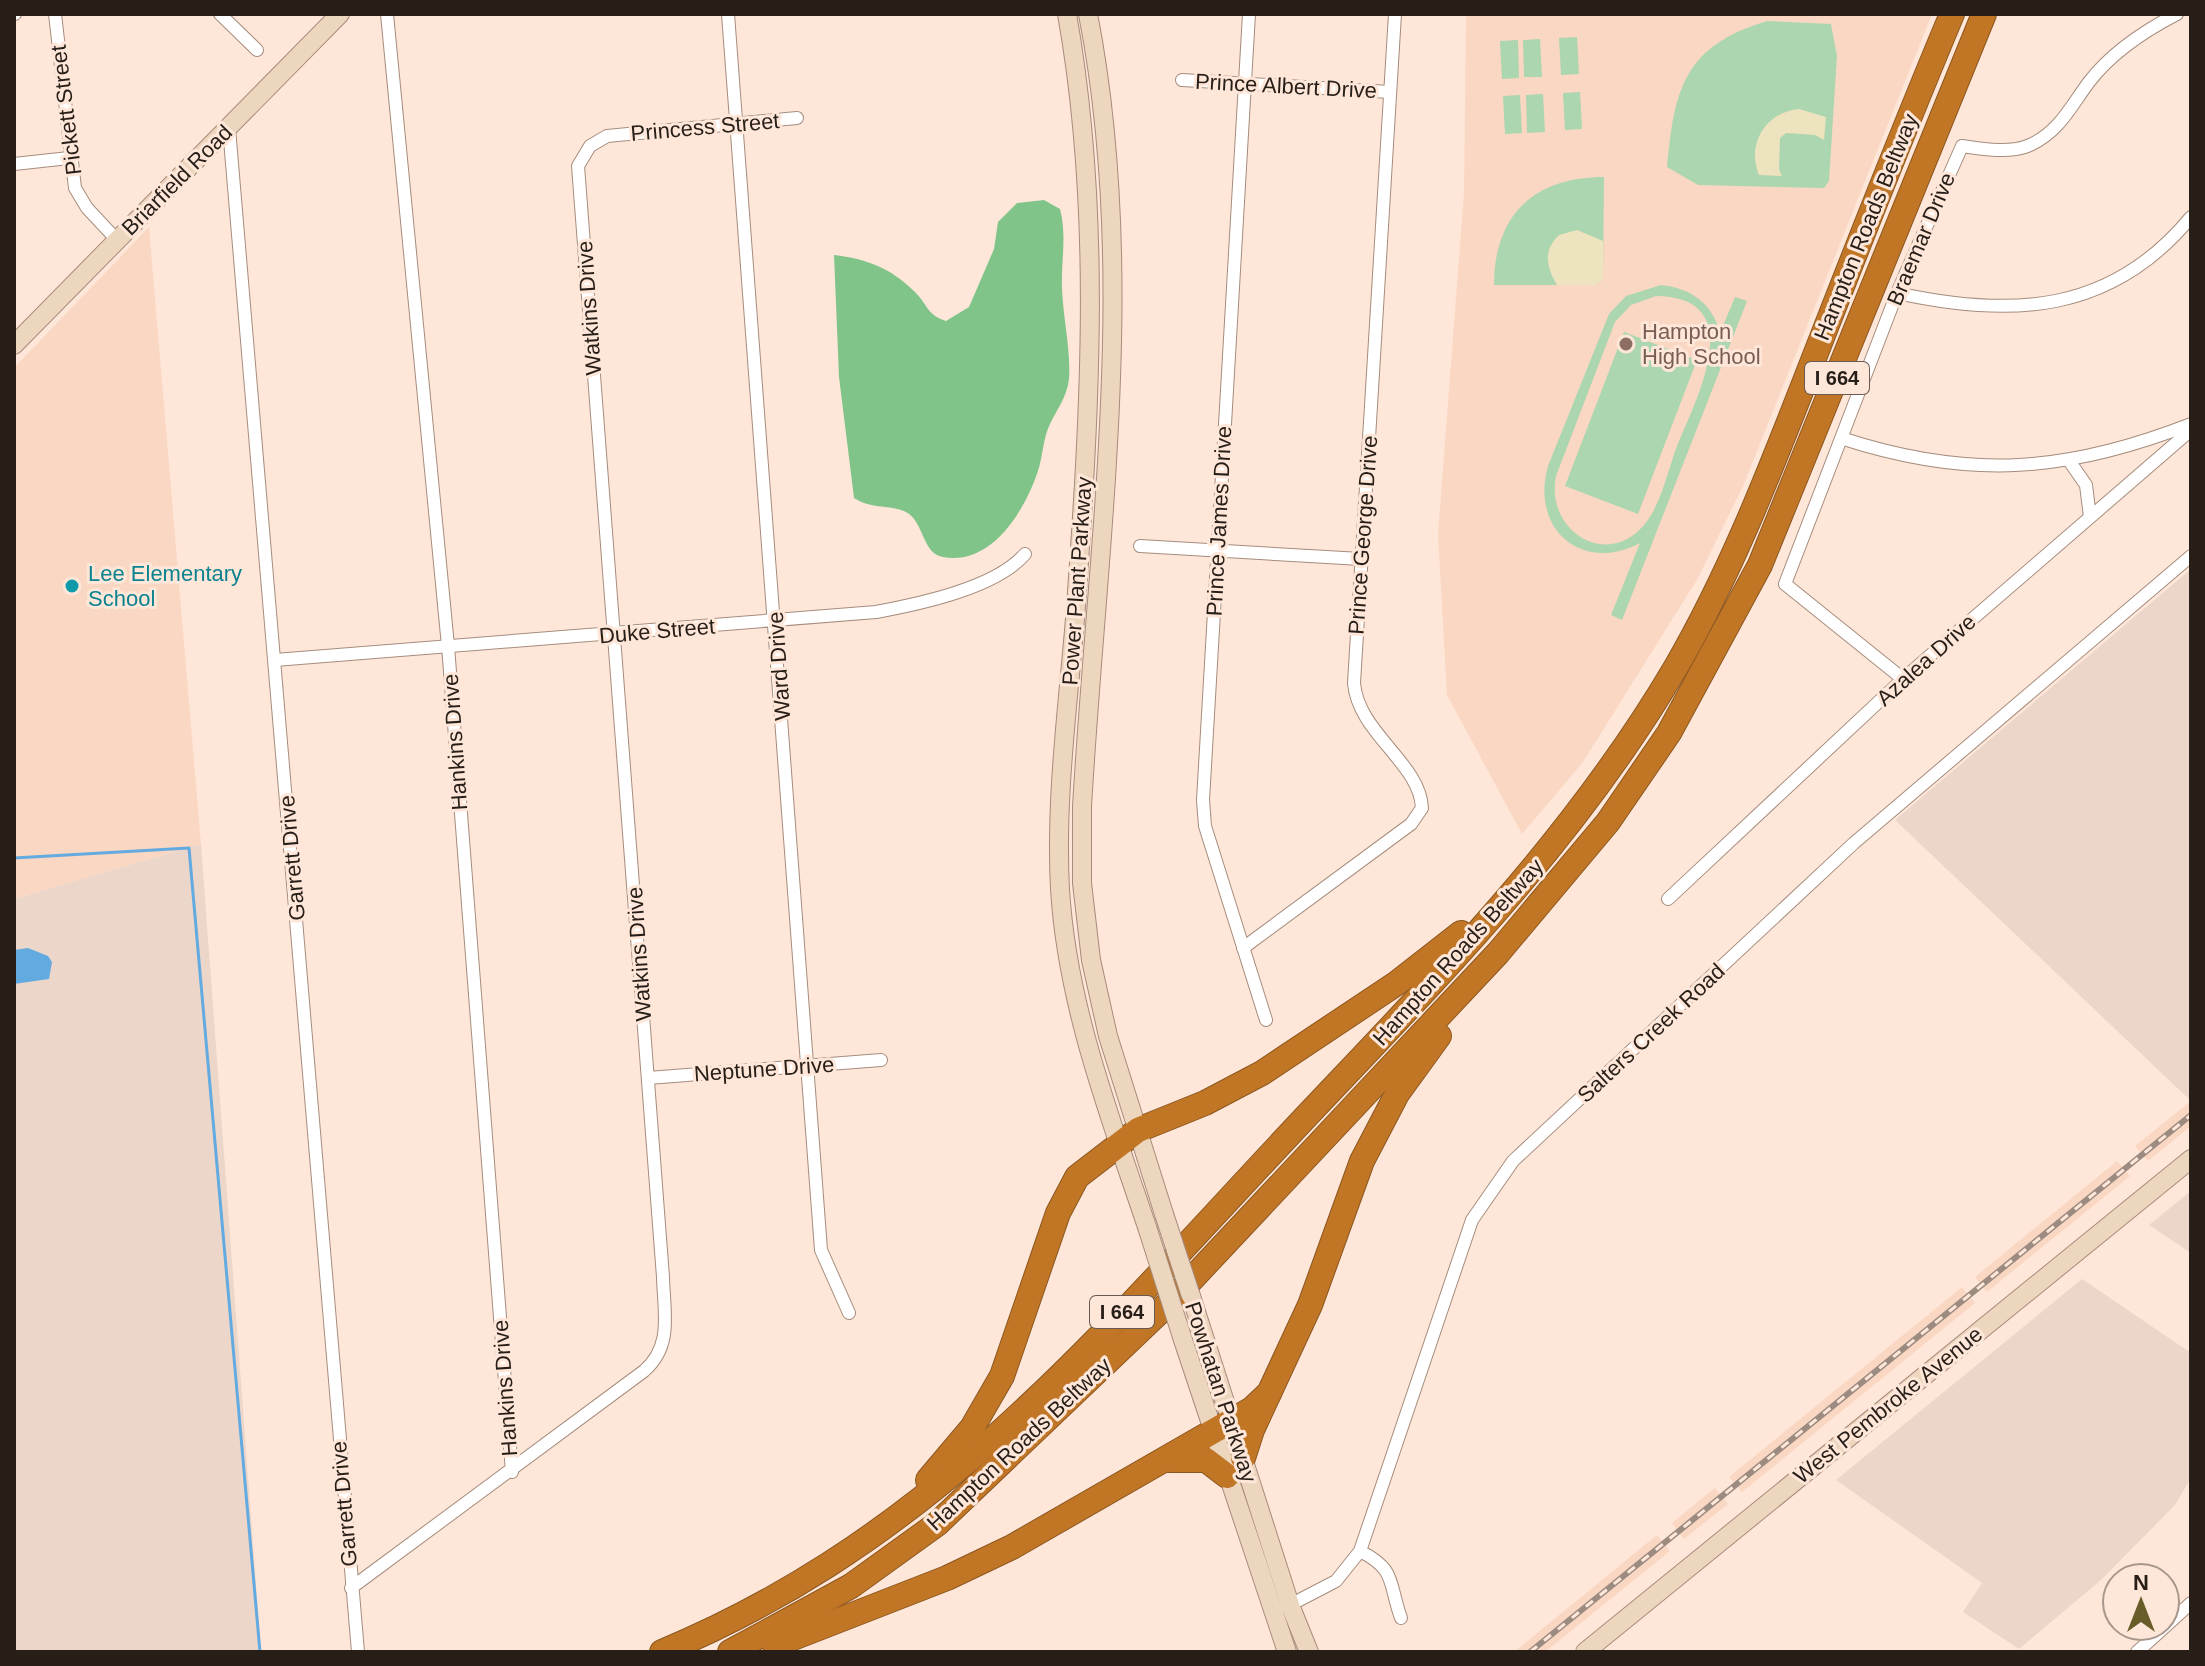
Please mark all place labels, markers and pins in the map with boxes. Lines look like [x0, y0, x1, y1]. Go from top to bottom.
place label: Hampton High School [1642, 319, 1761, 369]
marker: Hampton High School [1617, 335, 1635, 353]
place label: Lee Elementary School [88, 561, 242, 611]
marker: Lee Elementary School [63, 577, 81, 595]

